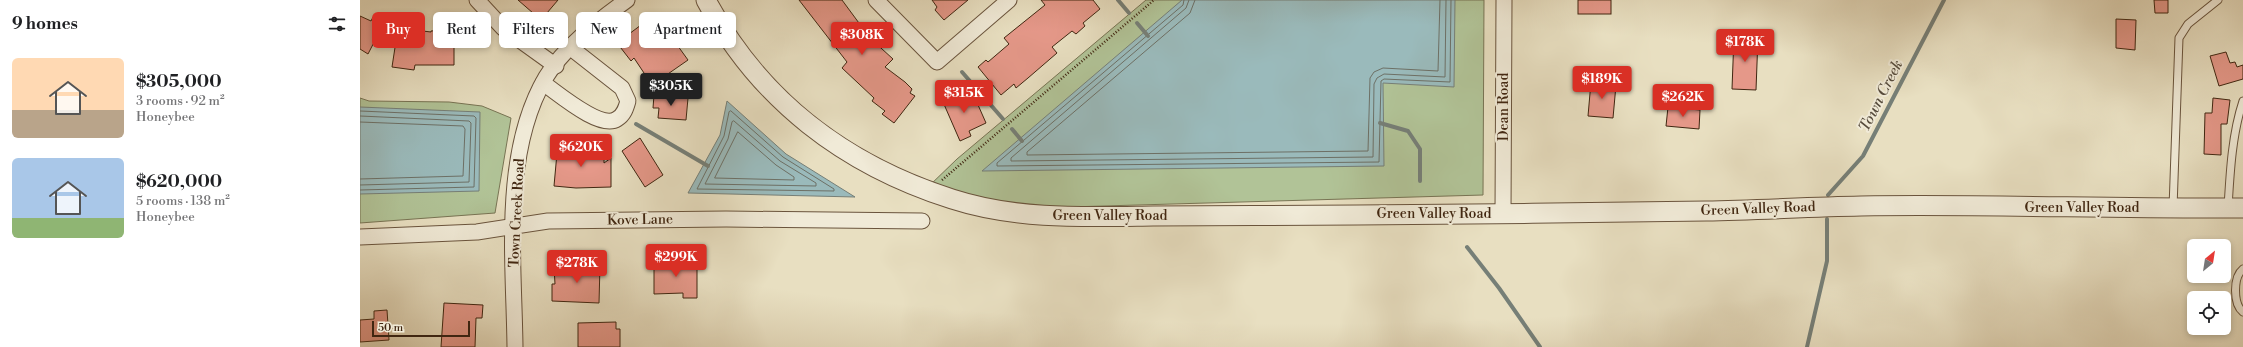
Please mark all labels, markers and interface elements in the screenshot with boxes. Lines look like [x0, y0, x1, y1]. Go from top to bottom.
chip: Buy [372, 12, 425, 48]
chip: Rent [433, 12, 491, 48]
chip: Filters [499, 12, 568, 48]
chip: New [576, 12, 631, 48]
chip: Apartment [639, 12, 736, 48]
text: 9 homes [12, 13, 78, 35]
icon: filters [326, 13, 348, 35]
pin: $308K [834, 22, 890, 56]
text: $308K [840, 27, 884, 43]
pin: $178K [1717, 29, 1773, 63]
text: $178K [1725, 34, 1765, 50]
water label: Town Creek [1855, 57, 1907, 135]
pin: $189K [1574, 66, 1630, 100]
text: $305,000 [136, 71, 222, 93]
text: $189K [1582, 71, 1622, 87]
pin: $305K [643, 73, 699, 107]
street label: Dean Road [1495, 73, 1513, 141]
icon: home [44, 74, 92, 122]
text: $305K [649, 78, 693, 94]
pin: $315K [936, 80, 992, 114]
pin: $262K [1655, 84, 1711, 118]
text: $315K [944, 85, 984, 101]
text: $262K [1662, 89, 1704, 105]
text: 3 rooms · 92 m² [136, 93, 224, 109]
text: Honeybee [136, 109, 195, 125]
pin: $620K [553, 134, 609, 168]
text: $620K [559, 139, 603, 155]
street label: Town Creek Road [505, 158, 529, 268]
text: $620,000 [136, 171, 222, 193]
icon: home [44, 174, 92, 222]
text: 5 rooms · 138 m² [136, 193, 230, 209]
street label: Green Valley Road [1700, 198, 1816, 220]
street label: Green Valley Road [2025, 199, 2140, 217]
street label: Green Valley Road [1377, 205, 1492, 223]
street label: Green Valley Road [1053, 207, 1168, 225]
text: Honeybee [136, 209, 195, 225]
street label: Kove Lane [607, 210, 673, 230]
north arrow [2187, 239, 2231, 283]
map controls [2187, 239, 2231, 335]
pin: $299K [648, 244, 704, 278]
text: $299K [655, 249, 697, 265]
pin: $278K [549, 250, 605, 284]
text: $278K [556, 255, 598, 271]
button: locate [2187, 291, 2231, 335]
scale bar [372, 319, 470, 338]
text: 50 m [378, 321, 403, 335]

